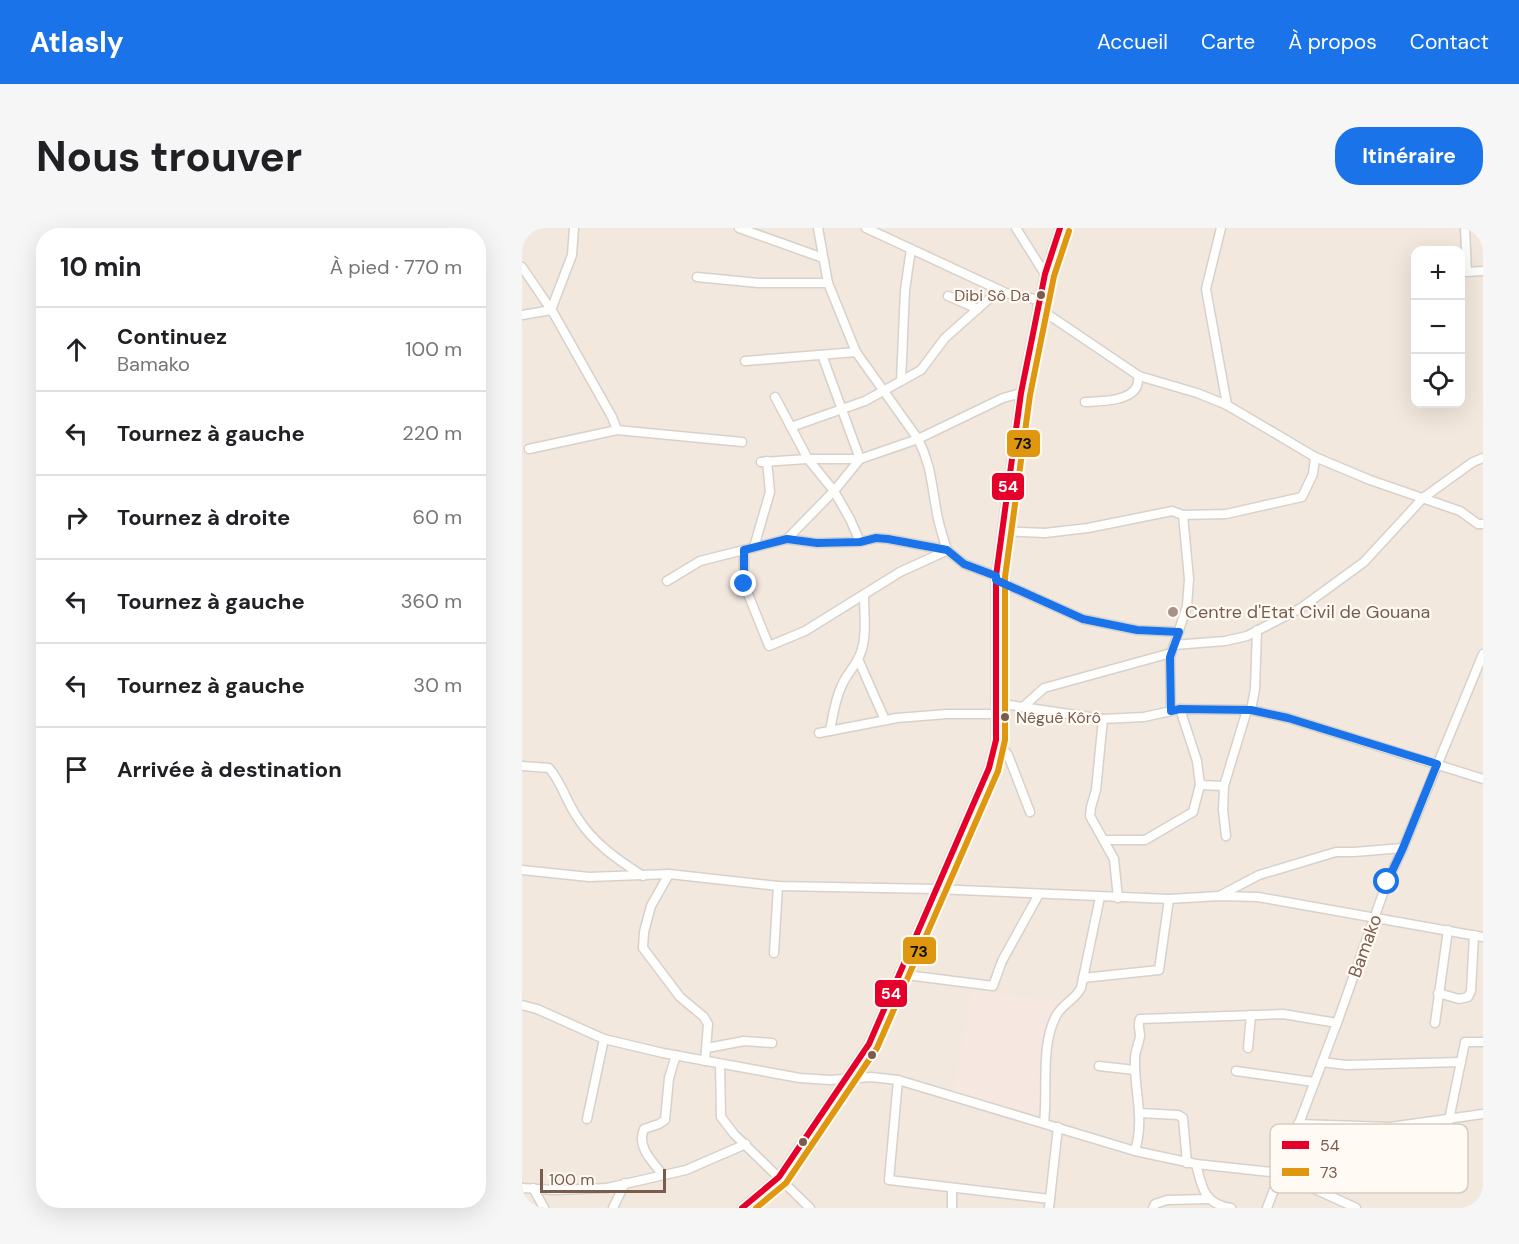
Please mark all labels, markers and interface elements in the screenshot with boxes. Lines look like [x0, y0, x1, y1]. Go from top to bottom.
text: Atlasly [30, 24, 124, 61]
text: Accueil [1097, 28, 1168, 56]
text: Carte [1201, 28, 1255, 56]
text: À propos [1288, 28, 1377, 56]
text: Contact [1410, 28, 1489, 56]
button: Itinéraire [1335, 127, 1483, 185]
text: Nous trouver [36, 129, 302, 184]
map controls [1411, 246, 1465, 408]
button: + [1411, 246, 1465, 300]
text: 10 min [60, 250, 142, 284]
text: À pied · 770 m [330, 254, 462, 280]
place label: Dibi Sô Da [954, 285, 1030, 306]
marker: Dibi Sô Da [1035, 289, 1047, 301]
button: − [1411, 300, 1465, 354]
text: Continuez [117, 322, 227, 351]
icon: ahead [60, 333, 93, 366]
text: 100 m [405, 336, 462, 362]
text: Bamako [117, 351, 190, 377]
button: locate [1411, 354, 1465, 408]
icon: left [60, 417, 93, 450]
text: Tournez à gauche [117, 419, 305, 448]
text: 220 m [402, 420, 462, 446]
line badge: 73 [1006, 429, 1041, 458]
text: 73 [1014, 433, 1032, 454]
line badge: 54 [991, 472, 1025, 501]
text: 54 [998, 476, 1018, 497]
icon: right [60, 501, 93, 534]
text: Tournez à droite [117, 503, 290, 532]
text: 60 m [413, 504, 462, 530]
route end [730, 570, 756, 596]
icon: left [60, 585, 93, 618]
text: Tournez à gauche [117, 587, 305, 616]
text: 360 m [401, 588, 462, 614]
place label: Centre d'Etat Civil de Gouana [1185, 600, 1430, 624]
marker: Centre d'Etat Civil de Gouana [1166, 605, 1180, 619]
icon: left [60, 669, 93, 702]
text: Tournez à gauche [117, 671, 305, 700]
text: 30 m [413, 672, 462, 698]
place label: Nêguê Kôrô [1016, 707, 1101, 728]
marker: Nêguê Kôrô [999, 711, 1011, 723]
icon: arrive [60, 753, 93, 786]
text: Arrivée à destination [117, 755, 342, 784]
route start [1373, 868, 1399, 894]
street label: Bamako [1343, 911, 1387, 981]
line badge: 73 [902, 936, 937, 965]
text: 73 [910, 941, 928, 962]
line badge: 54 [874, 979, 908, 1008]
text: 54 [881, 983, 901, 1004]
unlabelled marker [866, 1049, 878, 1061]
legend [1270, 1124, 1468, 1193]
text: 54 [1320, 1135, 1340, 1156]
unlabelled marker [797, 1136, 809, 1148]
text: 73 [1320, 1162, 1338, 1183]
scale bar [540, 1166, 666, 1194]
text: 100 m [549, 1169, 594, 1190]

